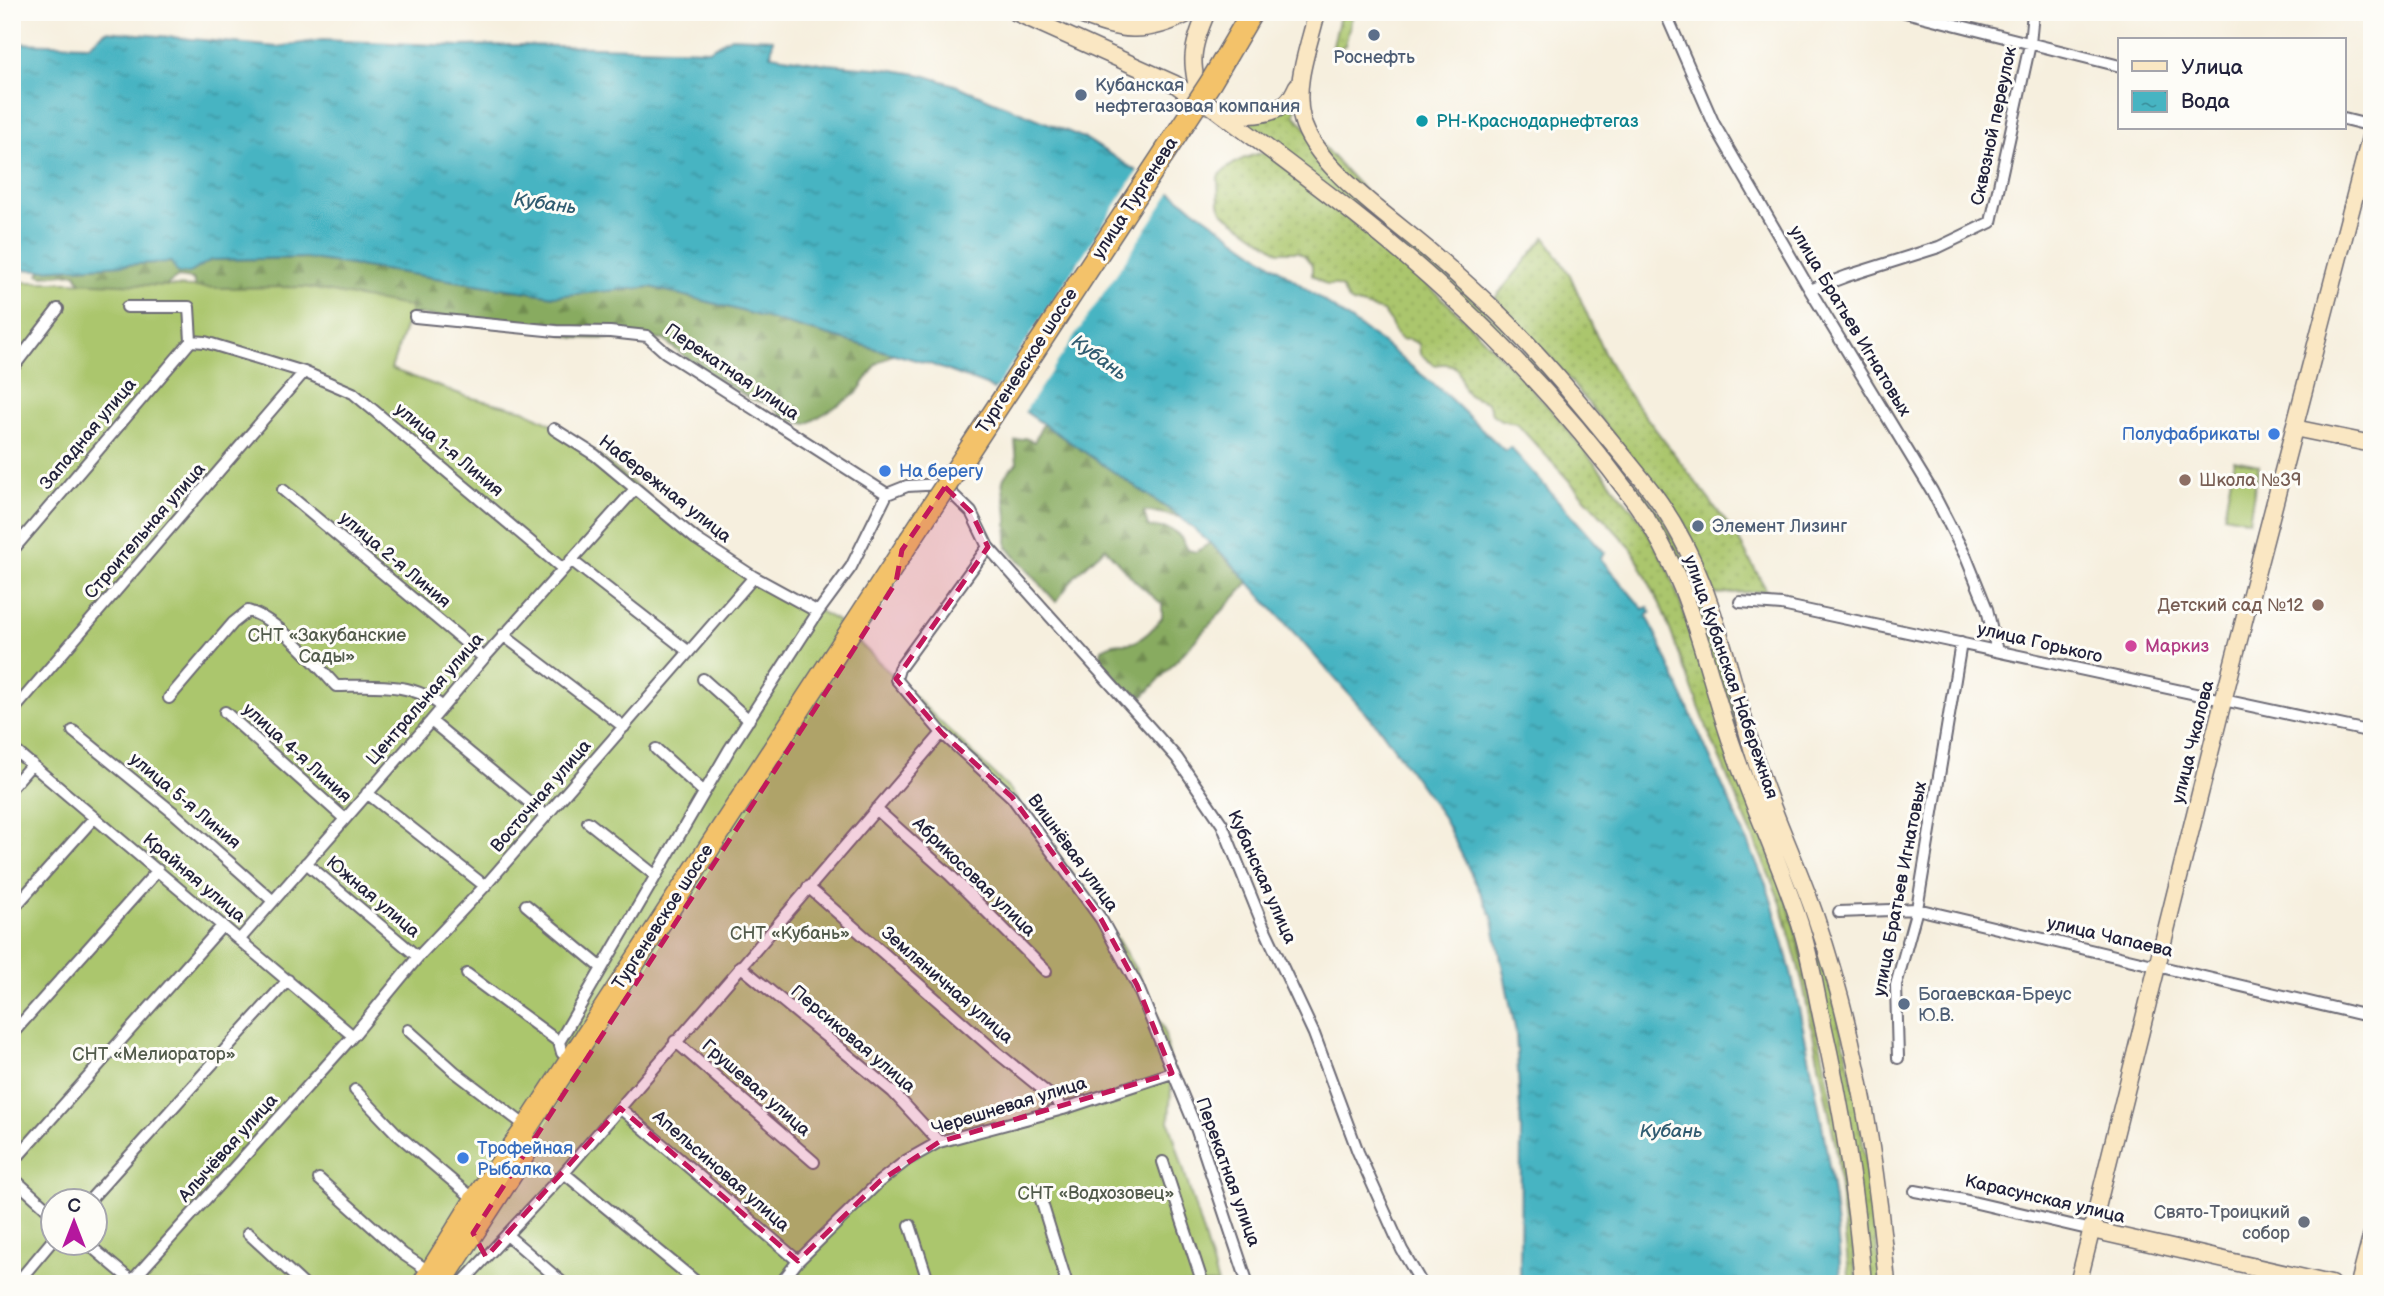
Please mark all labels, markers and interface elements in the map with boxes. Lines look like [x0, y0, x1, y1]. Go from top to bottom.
marker: Роснефть [1366, 27, 1382, 43]
legend [2118, 38, 2346, 130]
street label: Сквозной переулок [1967, 44, 2021, 207]
place label: Роснефть [1333, 47, 1415, 68]
text: Улица [2181, 55, 2244, 80]
place label: Кубанская нефтегазовая компания [1095, 75, 1300, 117]
marker: Кубанская нефтегазовая компания [1073, 87, 1089, 103]
text: Вода [2181, 89, 2230, 114]
place label: РН-Краснодарнефтегаз [1436, 111, 1639, 132]
marker: РН-Краснодарнефтегаз [1414, 113, 1430, 129]
street label: улица Тургенева [1088, 133, 1182, 263]
water label: Кубань [512, 188, 578, 220]
street label: улица Братьев Игнатовых [1785, 222, 1915, 420]
street label: Тургеневское шоссе [972, 284, 1082, 438]
street label: Перекатная улица [661, 319, 803, 425]
water label: Кубань [1067, 330, 1131, 386]
street label: Западная улица [35, 374, 141, 494]
street label: улица 1-я Линия [391, 399, 507, 501]
place label: Полуфабрикаты [2122, 424, 2260, 445]
marker: Полуфабрикаты [2266, 426, 2282, 442]
street label: Набережная улица [595, 431, 736, 547]
street label: Строительная улица [80, 459, 210, 603]
place label: На берегу [899, 461, 984, 482]
marker: На берегу [877, 463, 893, 479]
place label: Школа №39 [2199, 470, 2301, 491]
marker: Школа №39 [2177, 472, 2193, 488]
street label: улица 2-я Линия [335, 507, 455, 613]
place label: Элемент Лизинг [1712, 516, 1847, 537]
marker: Элемент Лизинг [1690, 518, 1706, 534]
street label: улица Кубанская Набережная [1679, 552, 1783, 802]
place label: Детский сад №12 [2157, 595, 2304, 616]
marker: Детский сад №12 [2310, 597, 2326, 613]
street label: улица Горького [1975, 618, 2105, 668]
park label: СНТ «Закубанские Сады» [248, 625, 406, 667]
street label: Центральная улица [362, 629, 488, 769]
place label: Маркиз [2145, 636, 2209, 657]
marker: Маркиз [2123, 638, 2139, 654]
street label: улица Чкалова [2168, 678, 2219, 806]
street label: улица 4-я Линия [238, 699, 356, 807]
street label: Восточная улица [487, 735, 596, 856]
street label: улица 5-я Линия [125, 749, 245, 853]
street label: улица Братьев Игнатовых [1869, 780, 1931, 998]
street label: Вишнёвая улица [1023, 790, 1123, 916]
street label: Кубанская улица [1223, 807, 1301, 947]
street label: Абрикосовая улица [908, 812, 1040, 941]
street label: Крайняя улица [138, 829, 250, 927]
street label: Тургеневское шоссе [608, 840, 718, 994]
street label: Южная улица [322, 852, 424, 942]
street label: улица Чапаева [2045, 912, 2175, 962]
street label: Земляничная улица [877, 922, 1017, 1048]
park label: СНТ «Кубань» [730, 923, 850, 944]
street label: Персиковая улица [787, 981, 920, 1097]
place label: Богаевская-Бреус Ю.В. [1918, 984, 2072, 1026]
marker: Богаевская-Бреус Ю.В. [1896, 996, 1912, 1012]
street label: Грушевая улица [697, 1035, 815, 1141]
park label: СНТ «Мелиоратор» [72, 1044, 236, 1065]
street label: Черешневая улица [929, 1072, 1089, 1140]
street label: Алычёвая улица [173, 1089, 282, 1207]
street label: Перекатная улица [1191, 1094, 1265, 1250]
street label: Апельсиновая улица [648, 1105, 794, 1236]
water label: Кубань [1640, 1120, 1702, 1143]
place label: Трофейная Рыбалка [477, 1138, 573, 1180]
marker: Трофейная Рыбалка [455, 1150, 471, 1166]
street label: Карасунская улица [1963, 1170, 2127, 1228]
park label: СНТ «Водхозовец» [1018, 1183, 1174, 1204]
north arrow [38, 1188, 108, 1258]
text: С [67, 1195, 81, 1218]
place label: Свято-Троицкий собор [2154, 1202, 2290, 1244]
marker: Свято-Троицкий собор [2296, 1214, 2312, 1230]

